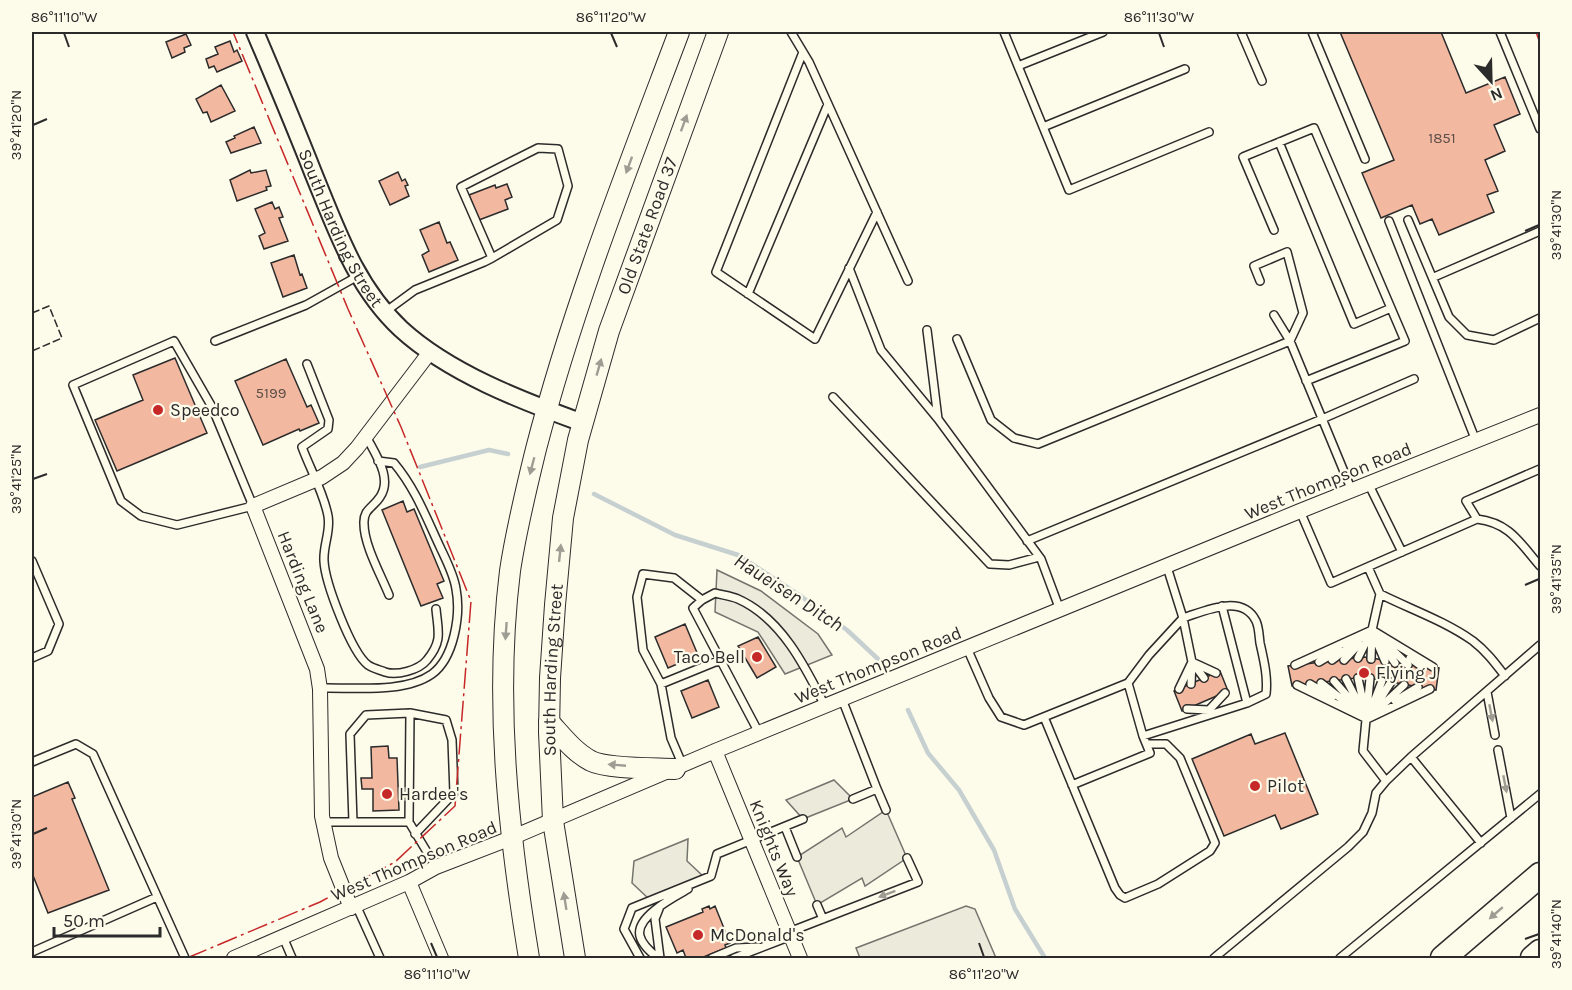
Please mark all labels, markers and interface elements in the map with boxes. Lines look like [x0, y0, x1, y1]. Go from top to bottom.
text: 86°11'10"W [31, 8, 98, 26]
text: 86°11'20"W [576, 8, 647, 26]
text: 86°11'30"W [1124, 8, 1195, 26]
north arrow [1461, 51, 1521, 111]
text: N [1488, 83, 1505, 105]
text: 39°41'20"N [7, 90, 25, 160]
one-way arrow [680, 114, 689, 132]
house number: 1851 [1428, 129, 1456, 147]
street label: South Harding Street [294, 146, 388, 312]
street label: Old State Road 37 [612, 154, 683, 297]
one-way arrow [624, 156, 633, 174]
text: 39°41'30"N [1547, 190, 1565, 260]
one-way arrow [595, 358, 604, 376]
house number: 5199 [256, 384, 286, 402]
place label: Speedco [170, 399, 240, 421]
marker: Speedco [151, 403, 165, 417]
street label: West Thompson Road [1241, 437, 1415, 525]
text: 39°41'25"N [7, 444, 25, 514]
one-way arrow [526, 457, 536, 475]
street label: Harding Lane [273, 528, 333, 636]
one-way arrow [555, 543, 565, 562]
text: 39°41'35"N [1547, 544, 1565, 614]
water label: Haueisen Ditch [730, 549, 848, 636]
street label: South Harding Street [538, 582, 568, 757]
street label: West Thompson Road [791, 621, 965, 709]
one-way arrow [501, 622, 511, 641]
place label: Taco Bell [674, 646, 745, 668]
marker: Taco Bell [750, 650, 764, 664]
place label: Flying J [1376, 662, 1437, 684]
marker: Flying J [1357, 666, 1371, 680]
one-way arrow [1487, 704, 1496, 723]
one-way arrow [607, 760, 626, 770]
place label: Pilot [1267, 775, 1304, 797]
one-way arrow [1501, 775, 1510, 794]
marker: Pilot [1248, 779, 1262, 793]
place label: Hardee's [399, 783, 469, 805]
marker: Hardee's [380, 787, 394, 801]
street label: Knights Way [745, 796, 804, 900]
text: 39°41'30"N [7, 799, 25, 869]
street label: West Thompson Road [328, 816, 500, 906]
one-way arrow [878, 890, 896, 899]
one-way arrow [560, 891, 569, 910]
text: 39°41'40"N [1547, 899, 1565, 969]
scale bar [54, 900, 160, 938]
one-way arrow [1489, 906, 1504, 919]
text: 50 m [63, 910, 105, 932]
place label: McDonald's [710, 924, 805, 946]
marker: McDonald's [691, 928, 705, 942]
text: 86°11'10"W [404, 965, 471, 983]
text: 86°11'20"W [949, 965, 1020, 983]

